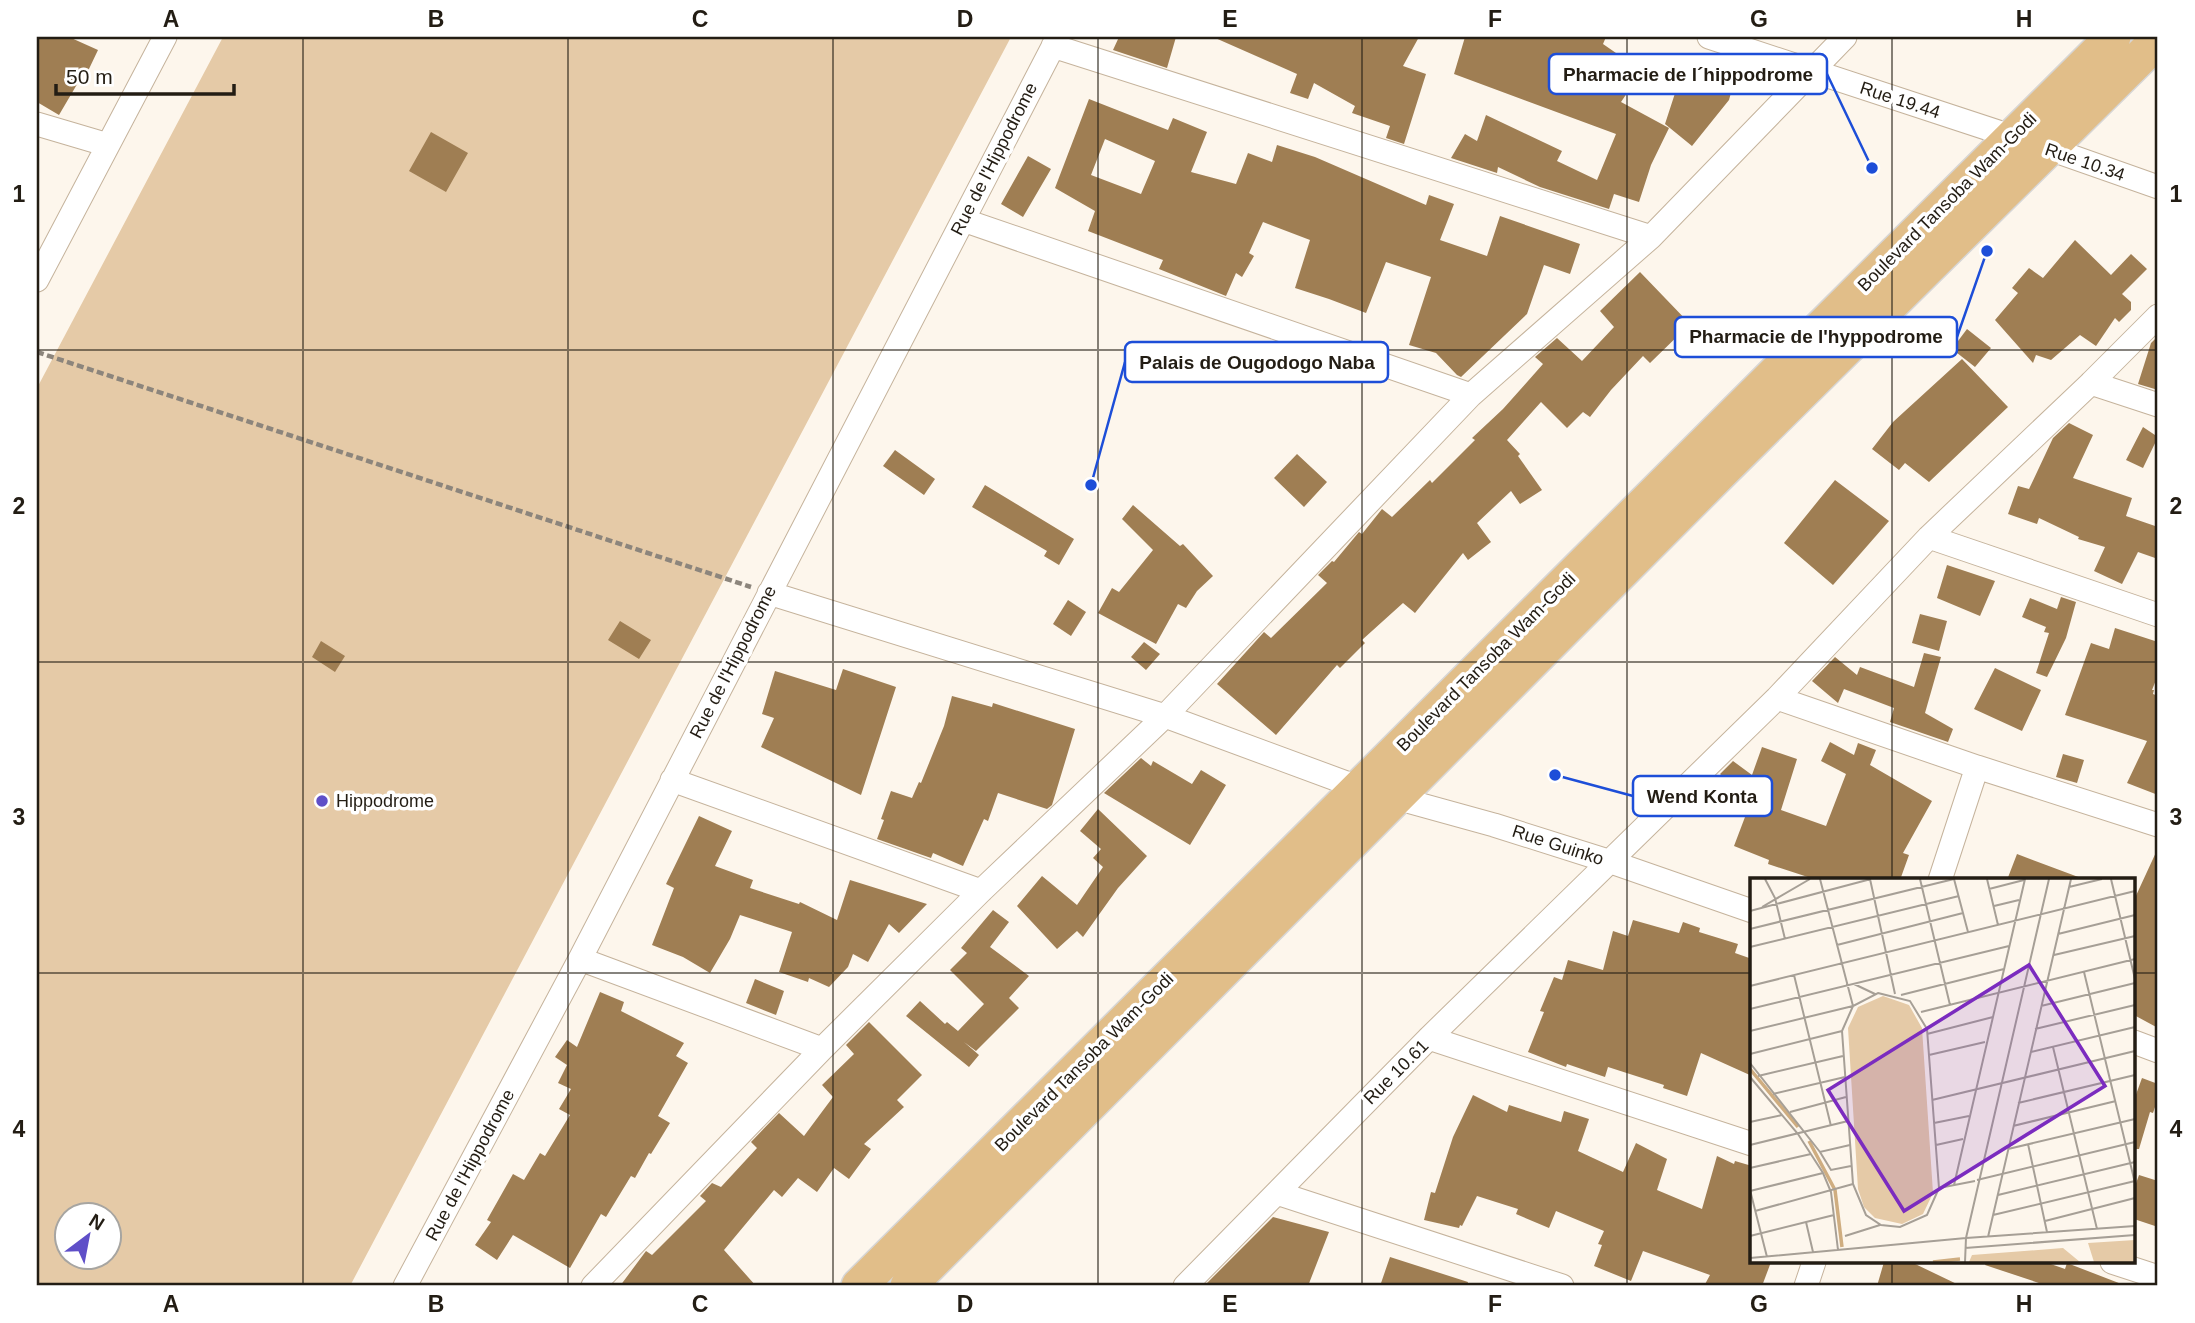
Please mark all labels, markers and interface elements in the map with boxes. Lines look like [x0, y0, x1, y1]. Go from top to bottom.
text: A [163, 6, 179, 32]
text: B [428, 6, 444, 32]
text: C [692, 6, 708, 32]
text: D [957, 6, 973, 32]
text: E [1222, 6, 1238, 32]
text: F [1488, 6, 1502, 32]
text: G [1750, 6, 1768, 32]
text: H [2016, 6, 2032, 32]
scale bar [56, 52, 234, 96]
callout: Pharmacie de l´hippodrome [1549, 54, 1827, 94]
text: Pharmacie de l´hippodrome [1563, 64, 1813, 85]
text: 50 m [66, 65, 113, 88]
street label: Rue 19.44 [1857, 78, 1943, 122]
street label: Rue de l'Hippodrome [947, 79, 1041, 239]
street label: Boulevard Tansoba Wam-Godi [1854, 109, 2040, 295]
street label: Rue 10.34 [2042, 139, 2128, 185]
text: 1 [13, 181, 26, 207]
text: 1 [2170, 181, 2183, 207]
callout: Pharmacie de l'hyppodrome [1675, 317, 1957, 357]
text: Pharmacie de l'hyppodrome [1689, 326, 1943, 347]
callout: Palais de Ougodogo Naba [1125, 342, 1388, 382]
text: Palais de Ougodogo Naba [1139, 352, 1375, 373]
text: 2 [13, 493, 25, 519]
text: 2 [2170, 493, 2182, 519]
street label: Boulevard Tansoba Wam-Godi [1393, 569, 1579, 755]
street label: Rue de l'Hippodrome [686, 582, 780, 742]
callout: Wend Konta [1633, 776, 1772, 816]
text: Wend Konta [1647, 786, 1758, 807]
place label: Hippodrome [336, 791, 434, 811]
marker: Hippodrome [314, 793, 330, 809]
text: 3 [13, 804, 25, 830]
text: 3 [2170, 804, 2182, 830]
street label: Rue Guinko [1510, 821, 1606, 869]
inset map [1750, 878, 2136, 1264]
street label: Boulevard Tansoba Wam-Godi [991, 969, 1177, 1155]
street label: Rue 10.61 [1360, 1036, 1432, 1108]
street label: Rue de l'Hippodrome [422, 1086, 518, 1244]
text: 4 [13, 1116, 26, 1142]
text: 4 [2170, 1116, 2183, 1142]
north arrow [52, 1200, 122, 1270]
text: N [85, 1209, 108, 1235]
text: A [163, 1291, 179, 1317]
text: B [428, 1291, 444, 1317]
text: C [692, 1291, 708, 1317]
text: D [957, 1291, 973, 1317]
text: E [1222, 1291, 1238, 1317]
text: F [1488, 1291, 1502, 1317]
text: G [1750, 1291, 1768, 1317]
text: H [2016, 1291, 2032, 1317]

